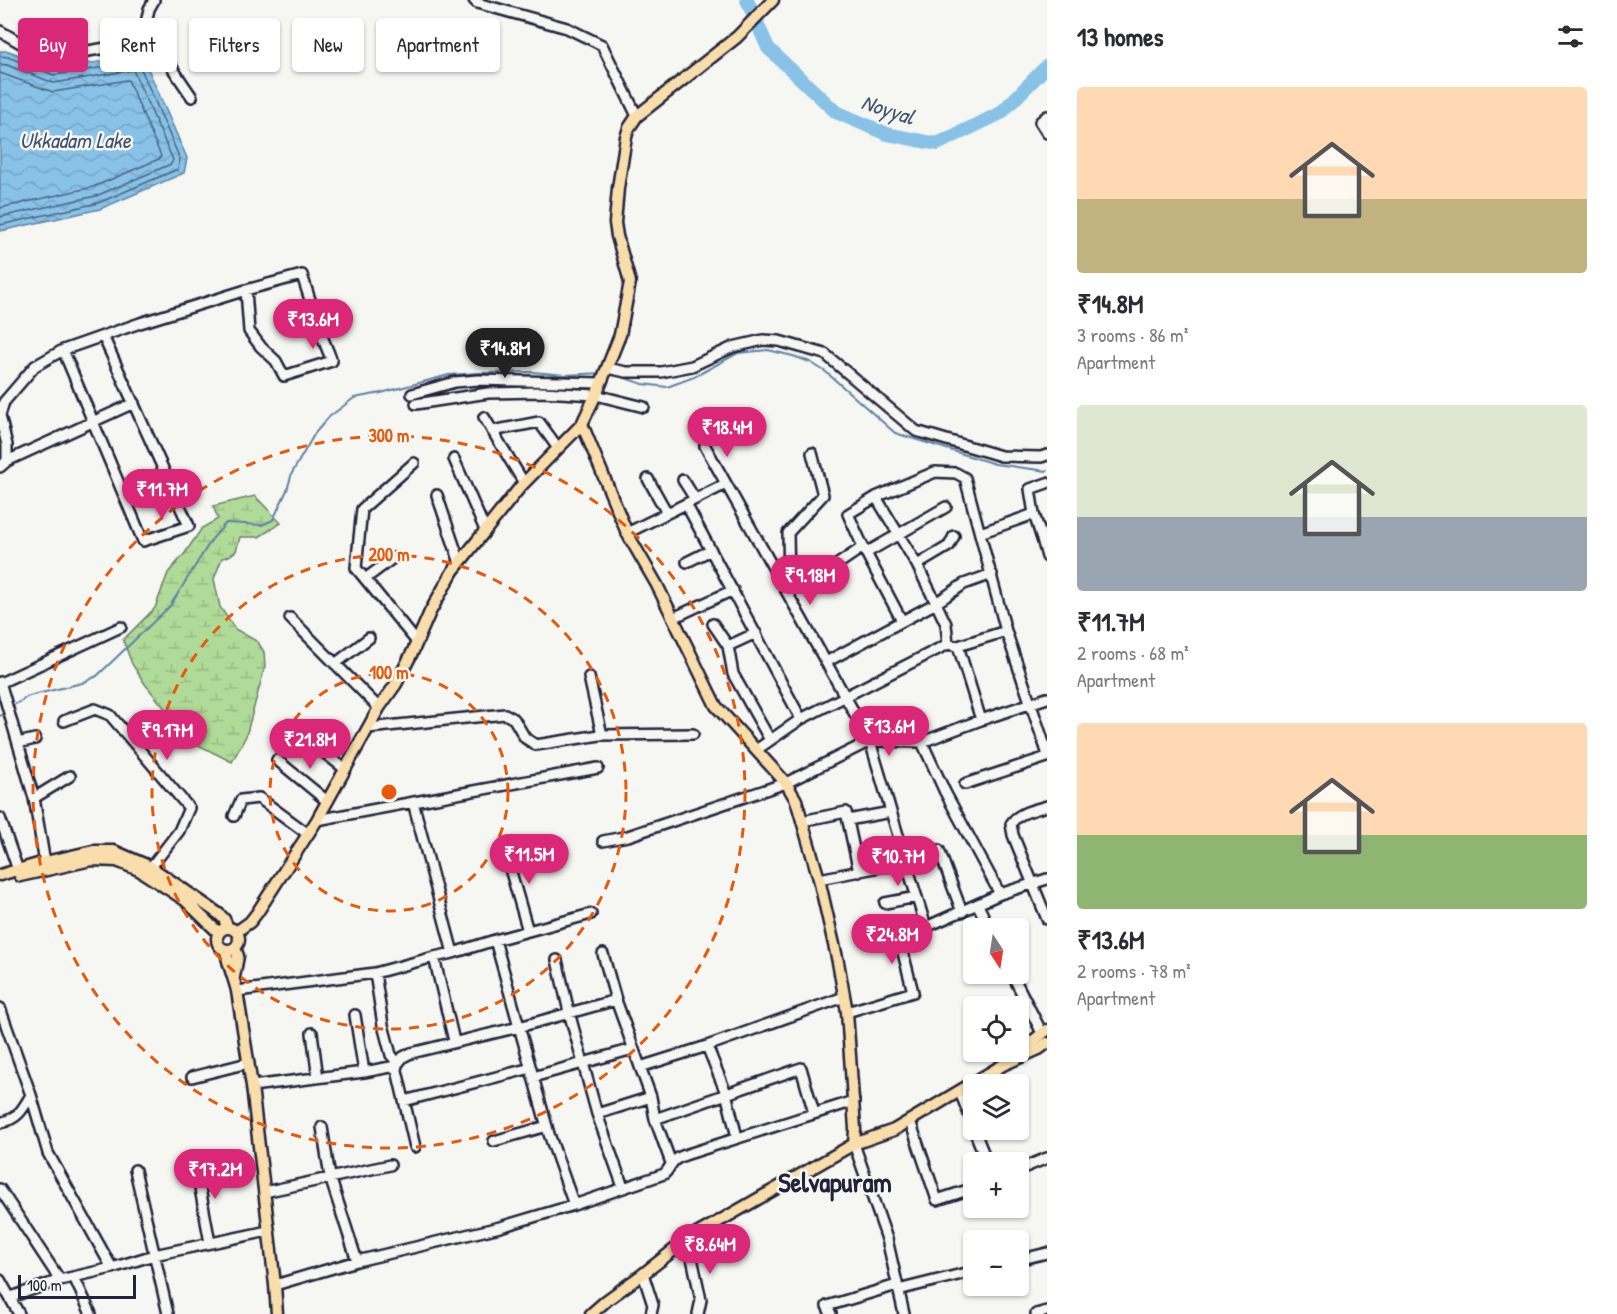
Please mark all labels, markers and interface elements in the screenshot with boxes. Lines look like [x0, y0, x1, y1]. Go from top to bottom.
chip: Buy [18, 18, 88, 72]
chip: Rent [100, 18, 177, 72]
chip: Filters [189, 18, 280, 72]
chip: New [292, 18, 364, 72]
chip: Apartment [376, 18, 500, 72]
text: 13 homes [1077, 19, 1164, 54]
icon: filters [1554, 20, 1587, 53]
water label: Noyyal [858, 86, 919, 132]
water label: Ukkadam Lake [20, 125, 132, 155]
icon: home [1278, 126, 1386, 234]
text: ₹14.8M [1077, 286, 1143, 321]
pin: ₹13.6M [264, 299, 362, 350]
text: ₹13.6M [287, 305, 339, 332]
text: 3 rooms · 86 m² [1077, 321, 1188, 348]
pin: ₹14.8M [456, 328, 554, 379]
text: ₹14.8M [479, 334, 531, 361]
text: Apartment [1077, 348, 1155, 375]
pin: ₹18.4M [678, 407, 776, 458]
text: ₹18.4M [701, 413, 753, 440]
text: 300 m [369, 423, 409, 448]
icon: home [1278, 444, 1386, 552]
pin: ₹11.7M [113, 469, 211, 520]
text: ₹11.7M [136, 475, 188, 502]
text: 200 m [369, 542, 409, 567]
pin: ₹9.18M [761, 555, 859, 606]
text: ₹9.18M [785, 561, 835, 588]
text: ₹11.7M [1077, 604, 1145, 639]
text: 2 rooms · 68 m² [1077, 639, 1189, 666]
text: 100 m [369, 660, 409, 685]
text: Apartment [1077, 666, 1155, 693]
pin: ₹13.6M [840, 706, 938, 757]
pin: ₹9.17M [118, 710, 216, 761]
text: ₹13.6M [863, 712, 915, 739]
text: ₹9.17M [141, 716, 193, 743]
pin: ₹21.8M [261, 719, 359, 770]
text: ₹21.8M [284, 725, 336, 752]
icon: home [1278, 762, 1386, 870]
centre of rings [379, 782, 399, 802]
pin: ₹11.5M [480, 834, 578, 885]
pin: ₹10.7M [849, 836, 947, 887]
text: ₹11.5M [504, 840, 554, 867]
text: ₹10.7M [871, 842, 925, 869]
pin: ₹24.8M [843, 914, 941, 965]
north arrow [963, 918, 1029, 984]
map controls [963, 918, 1029, 1296]
text: ₹24.8M [865, 920, 919, 947]
text: ₹13.6M [1077, 922, 1144, 957]
text: 2 rooms · 78 m² [1077, 957, 1191, 984]
text: Apartment [1077, 984, 1155, 1011]
button: locate [963, 996, 1029, 1062]
button: layers [963, 1074, 1029, 1140]
pin: ₹17.2M [166, 1149, 264, 1200]
button: + [963, 1152, 1029, 1218]
text: ₹17.2M [188, 1155, 242, 1182]
district label: Selvapuram [778, 1164, 892, 1202]
pin: ₹8.64M [661, 1224, 759, 1275]
text: ₹8.64M [684, 1230, 736, 1257]
button: − [963, 1230, 1029, 1296]
scale bar [18, 1272, 136, 1300]
text: 100 m [27, 1274, 62, 1296]

